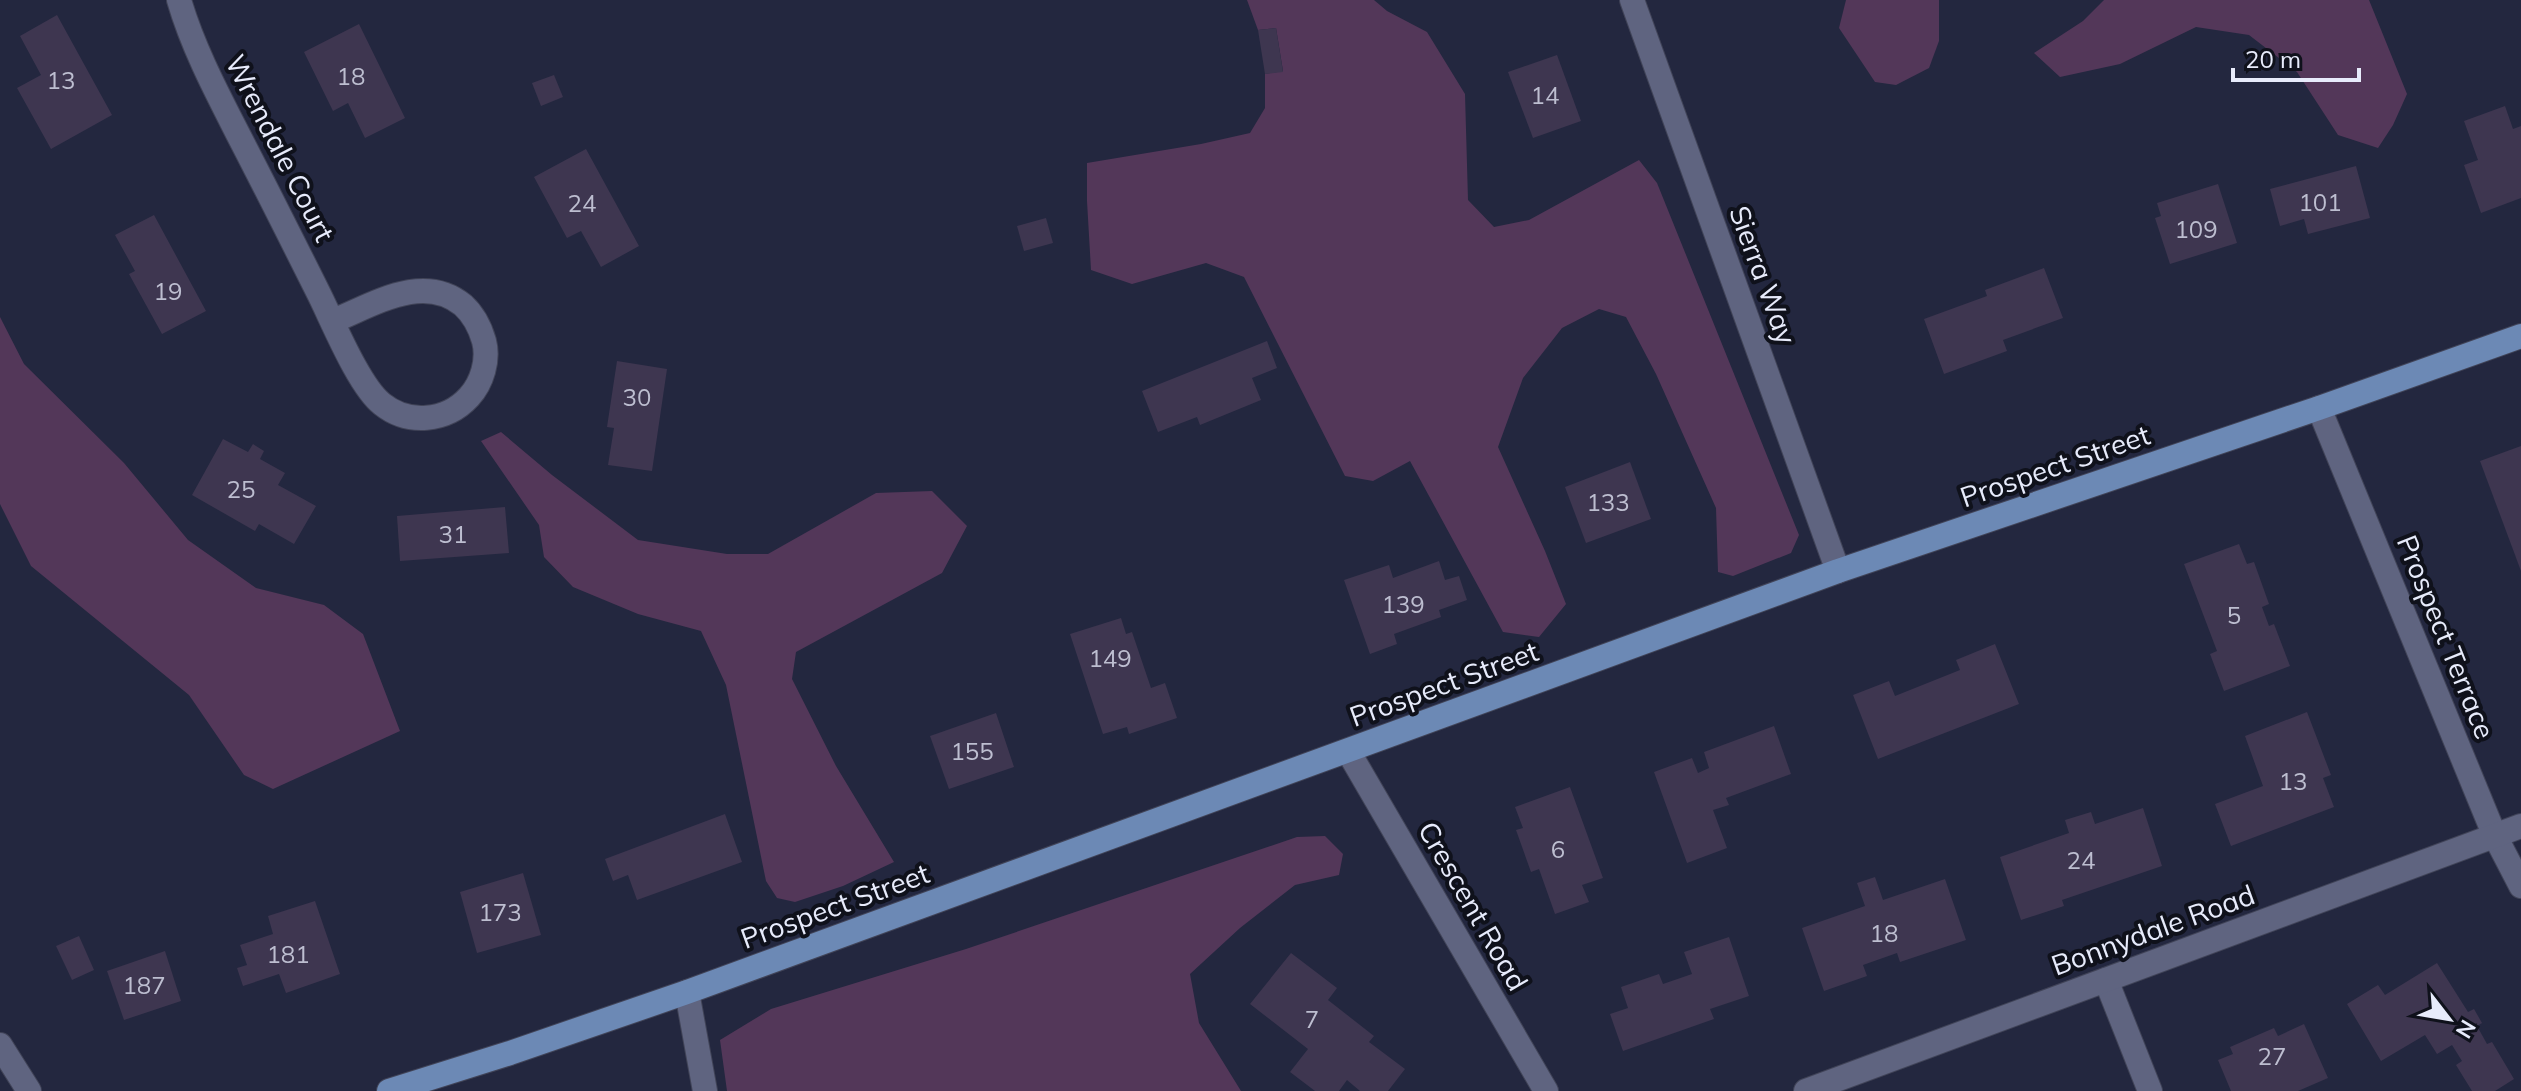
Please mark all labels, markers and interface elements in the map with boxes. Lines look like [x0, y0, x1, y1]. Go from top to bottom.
scale bar [2233, 32, 2359, 82]
text: 20 m [2245, 44, 2301, 74]
street label: Wrendale Court [218, 48, 343, 247]
house number: 18 [337, 61, 365, 91]
house number: 13 [47, 65, 75, 95]
house number: 14 [1531, 80, 1559, 110]
house number: 101 [2298, 187, 2342, 217]
house number: 24 [568, 188, 596, 218]
street label: Sierra Way [1722, 201, 1805, 349]
house number: 109 [2174, 214, 2218, 244]
house number: 19 [154, 276, 182, 306]
house number: 30 [623, 382, 651, 412]
street label: Prospect Street [1955, 417, 2154, 514]
house number: 25 [227, 474, 255, 504]
house number: 133 [1586, 487, 1630, 517]
house number: 31 [439, 519, 467, 549]
street label: Prospect Terrace [2390, 530, 2503, 744]
house number: 139 [1381, 589, 1425, 619]
house number: 5 [2227, 600, 2241, 630]
street label: Prospect Street [1345, 633, 1543, 734]
house number: 149 [1088, 643, 1132, 673]
house number: 155 [950, 736, 994, 766]
house number: 13 [2279, 766, 2307, 796]
street label: Crescent Road [1411, 815, 1536, 996]
house number: 6 [1551, 834, 1565, 864]
house number: 24 [2067, 845, 2095, 875]
street label: Prospect Street [736, 855, 934, 956]
street label: Bonnydale Road [2046, 877, 2259, 983]
house number: 173 [478, 897, 522, 927]
house number: 18 [1870, 918, 1898, 948]
house number: 181 [266, 939, 310, 969]
house number: 187 [122, 970, 166, 1000]
north arrow [2409, 979, 2489, 1059]
house number: 7 [1305, 1004, 1319, 1034]
text: N [2450, 1015, 2482, 1044]
house number: 27 [2258, 1041, 2286, 1071]

